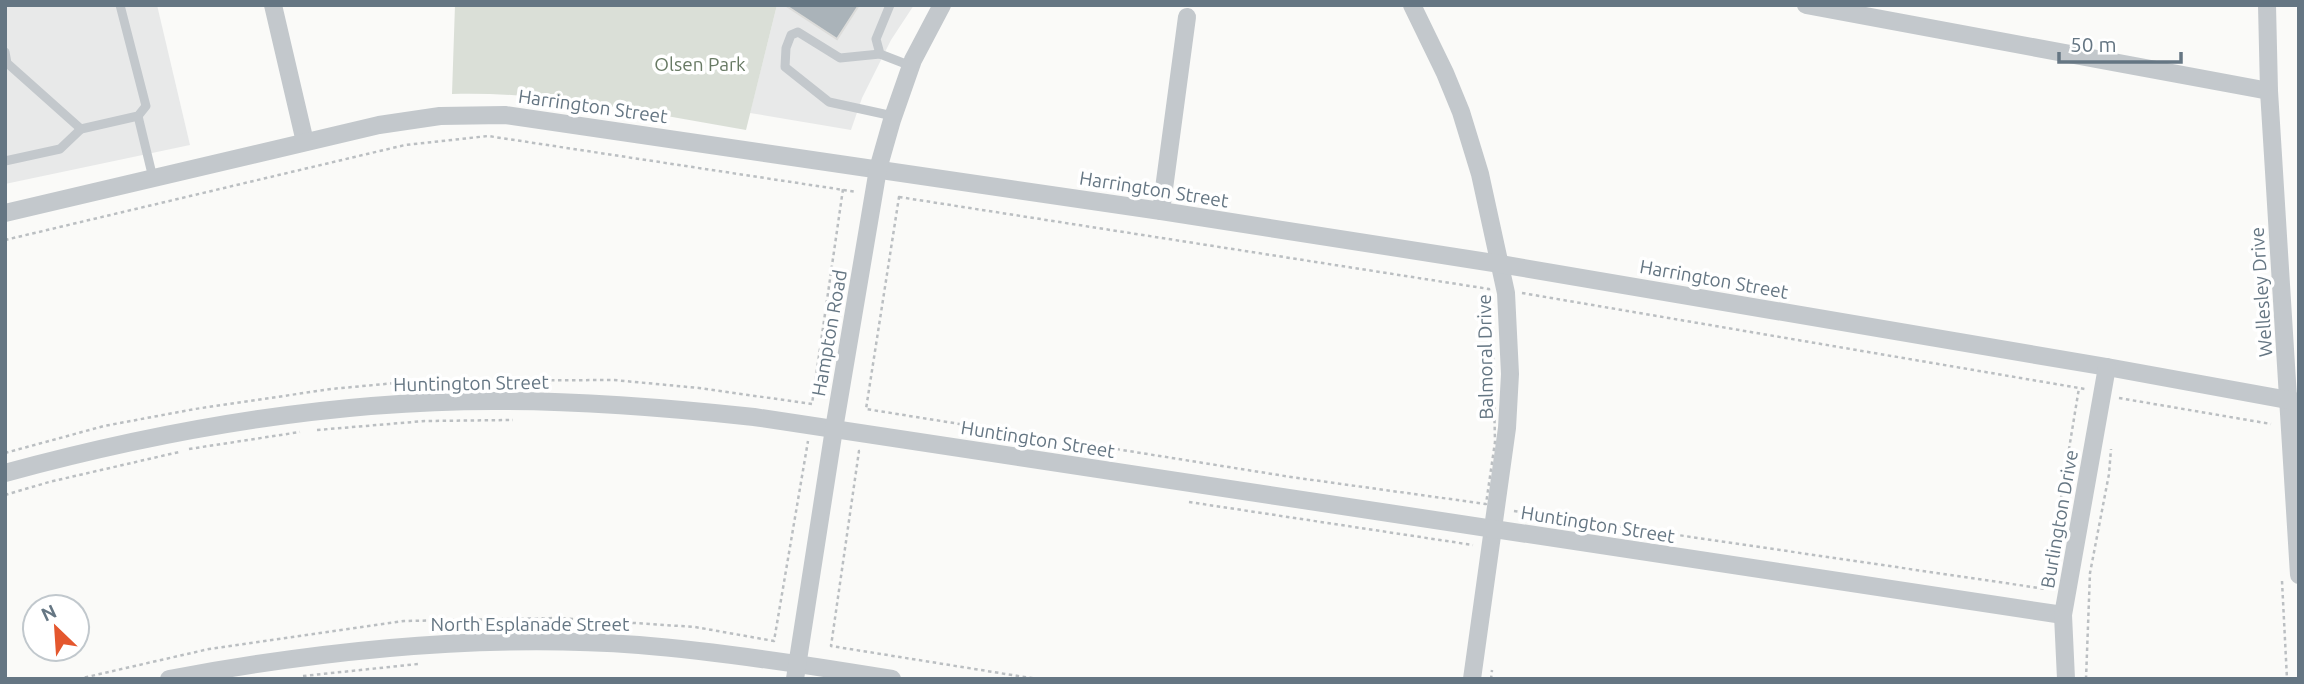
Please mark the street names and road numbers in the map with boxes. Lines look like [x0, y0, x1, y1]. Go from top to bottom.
street label: Harrington Street [517, 85, 670, 127]
street label: Harrington Street [1078, 166, 1231, 212]
street label: Wellesley Drive [2245, 226, 2277, 358]
street label: Harrington Street [1638, 255, 1791, 303]
street label: Hampton Road [807, 268, 851, 398]
street label: Balmoral Drive [1473, 294, 1497, 420]
street label: Huntington Street [393, 371, 550, 395]
street label: Huntington Street [959, 416, 1117, 462]
street label: Burlington Drive [2036, 448, 2082, 590]
street label: Huntington Street [1519, 501, 1677, 547]
street label: North Esplanade Street [431, 613, 630, 635]

